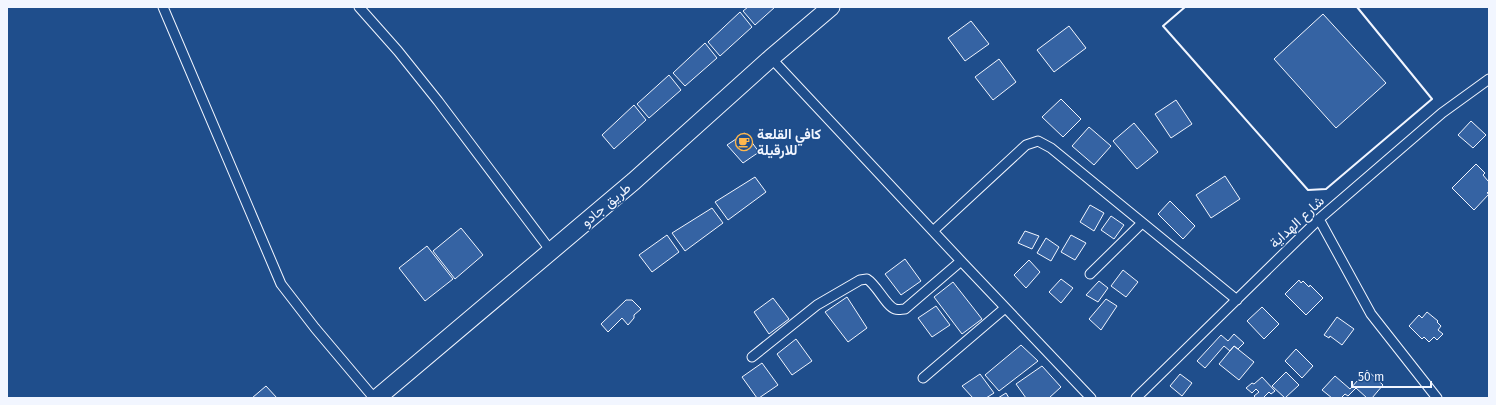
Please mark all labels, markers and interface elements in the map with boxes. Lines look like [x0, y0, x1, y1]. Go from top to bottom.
place label: كافي القلعة للارقيلة [757, 126, 821, 159]
cafe icon: كافي القلعة للارقيلة [734, 132, 754, 152]
street label: طريق جادو [578, 179, 634, 231]
street label: شارع الهداية [1266, 192, 1329, 253]
scale bar [1352, 363, 1431, 389]
text: 50 m [1358, 370, 1384, 384]

